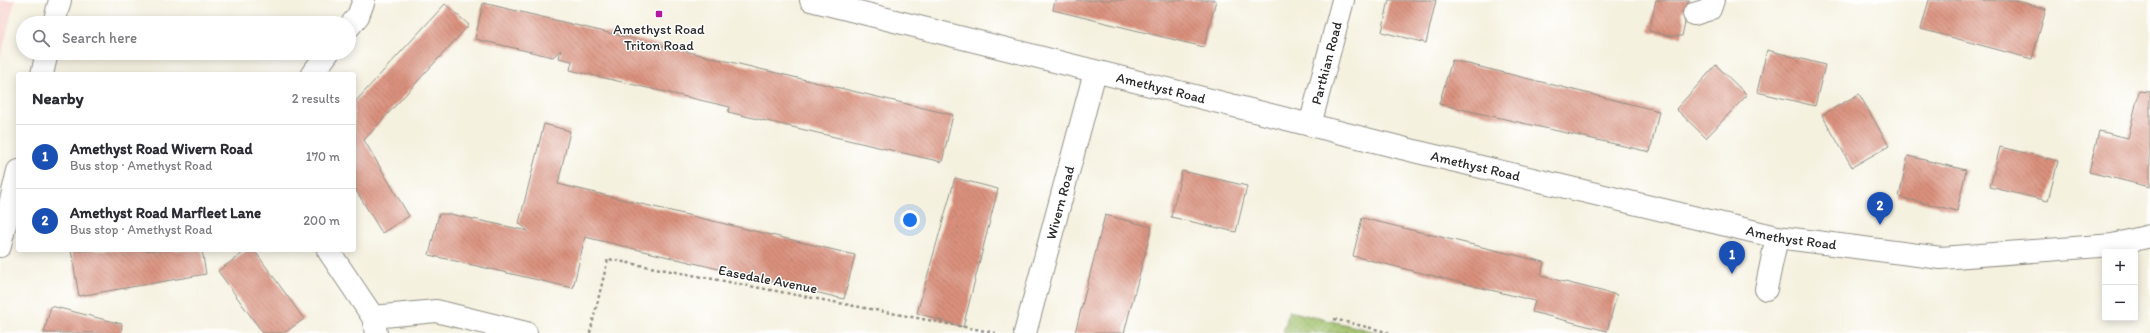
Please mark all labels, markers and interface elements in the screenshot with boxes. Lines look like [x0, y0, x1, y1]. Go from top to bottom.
marker: Amethyst Road Triton Road [654, 9, 664, 19]
search box [16, 16, 356, 60]
street label: Parthian Road [1308, 20, 1346, 107]
place label: Amethyst Road Triton Road [613, 21, 705, 54]
icon: search [30, 27, 52, 49]
text: Search here [62, 29, 137, 47]
street label: Amethyst Road [1115, 69, 1208, 108]
text: Nearby [32, 88, 84, 108]
text: 2 results [292, 91, 340, 106]
text: Amethyst Road Wivern Road [70, 140, 252, 158]
street label: Amethyst Road [1429, 147, 1522, 185]
text: 1 [42, 149, 48, 164]
text: 170 m [306, 149, 340, 164]
text: Bus stop · Amethyst Road [70, 158, 212, 173]
street label: Wivern Road [1042, 164, 1079, 242]
pin: 2 [1867, 192, 1893, 225]
text: Amethyst Road Marfleet Lane [70, 204, 261, 222]
your location [900, 210, 920, 230]
text: 2 [42, 213, 48, 228]
text: 200 m [303, 213, 340, 228]
text: Bus stop · Amethyst Road [70, 222, 212, 237]
street label: Amethyst Road [1744, 222, 1838, 254]
pin: 1 [1719, 241, 1745, 274]
map controls [2102, 249, 2138, 321]
button: + [2102, 249, 2138, 285]
street label: Easedale Avenue [717, 262, 819, 297]
button: − [2102, 285, 2138, 321]

